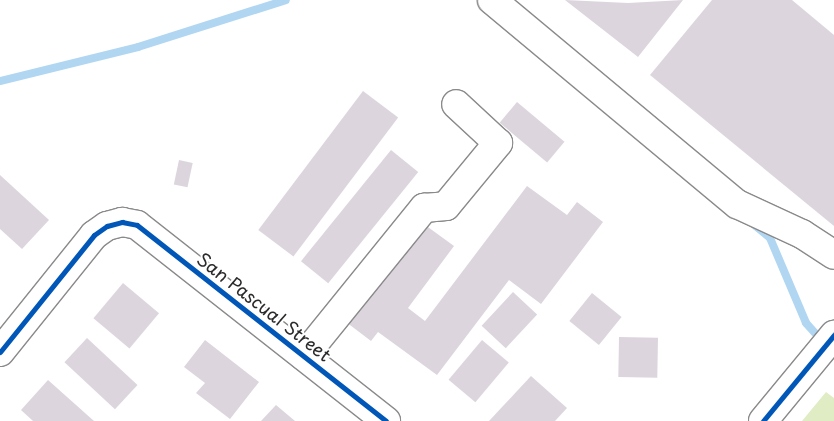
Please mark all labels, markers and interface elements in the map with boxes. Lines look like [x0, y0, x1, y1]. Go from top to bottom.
street label: San Pascual Street [193, 248, 335, 366]

